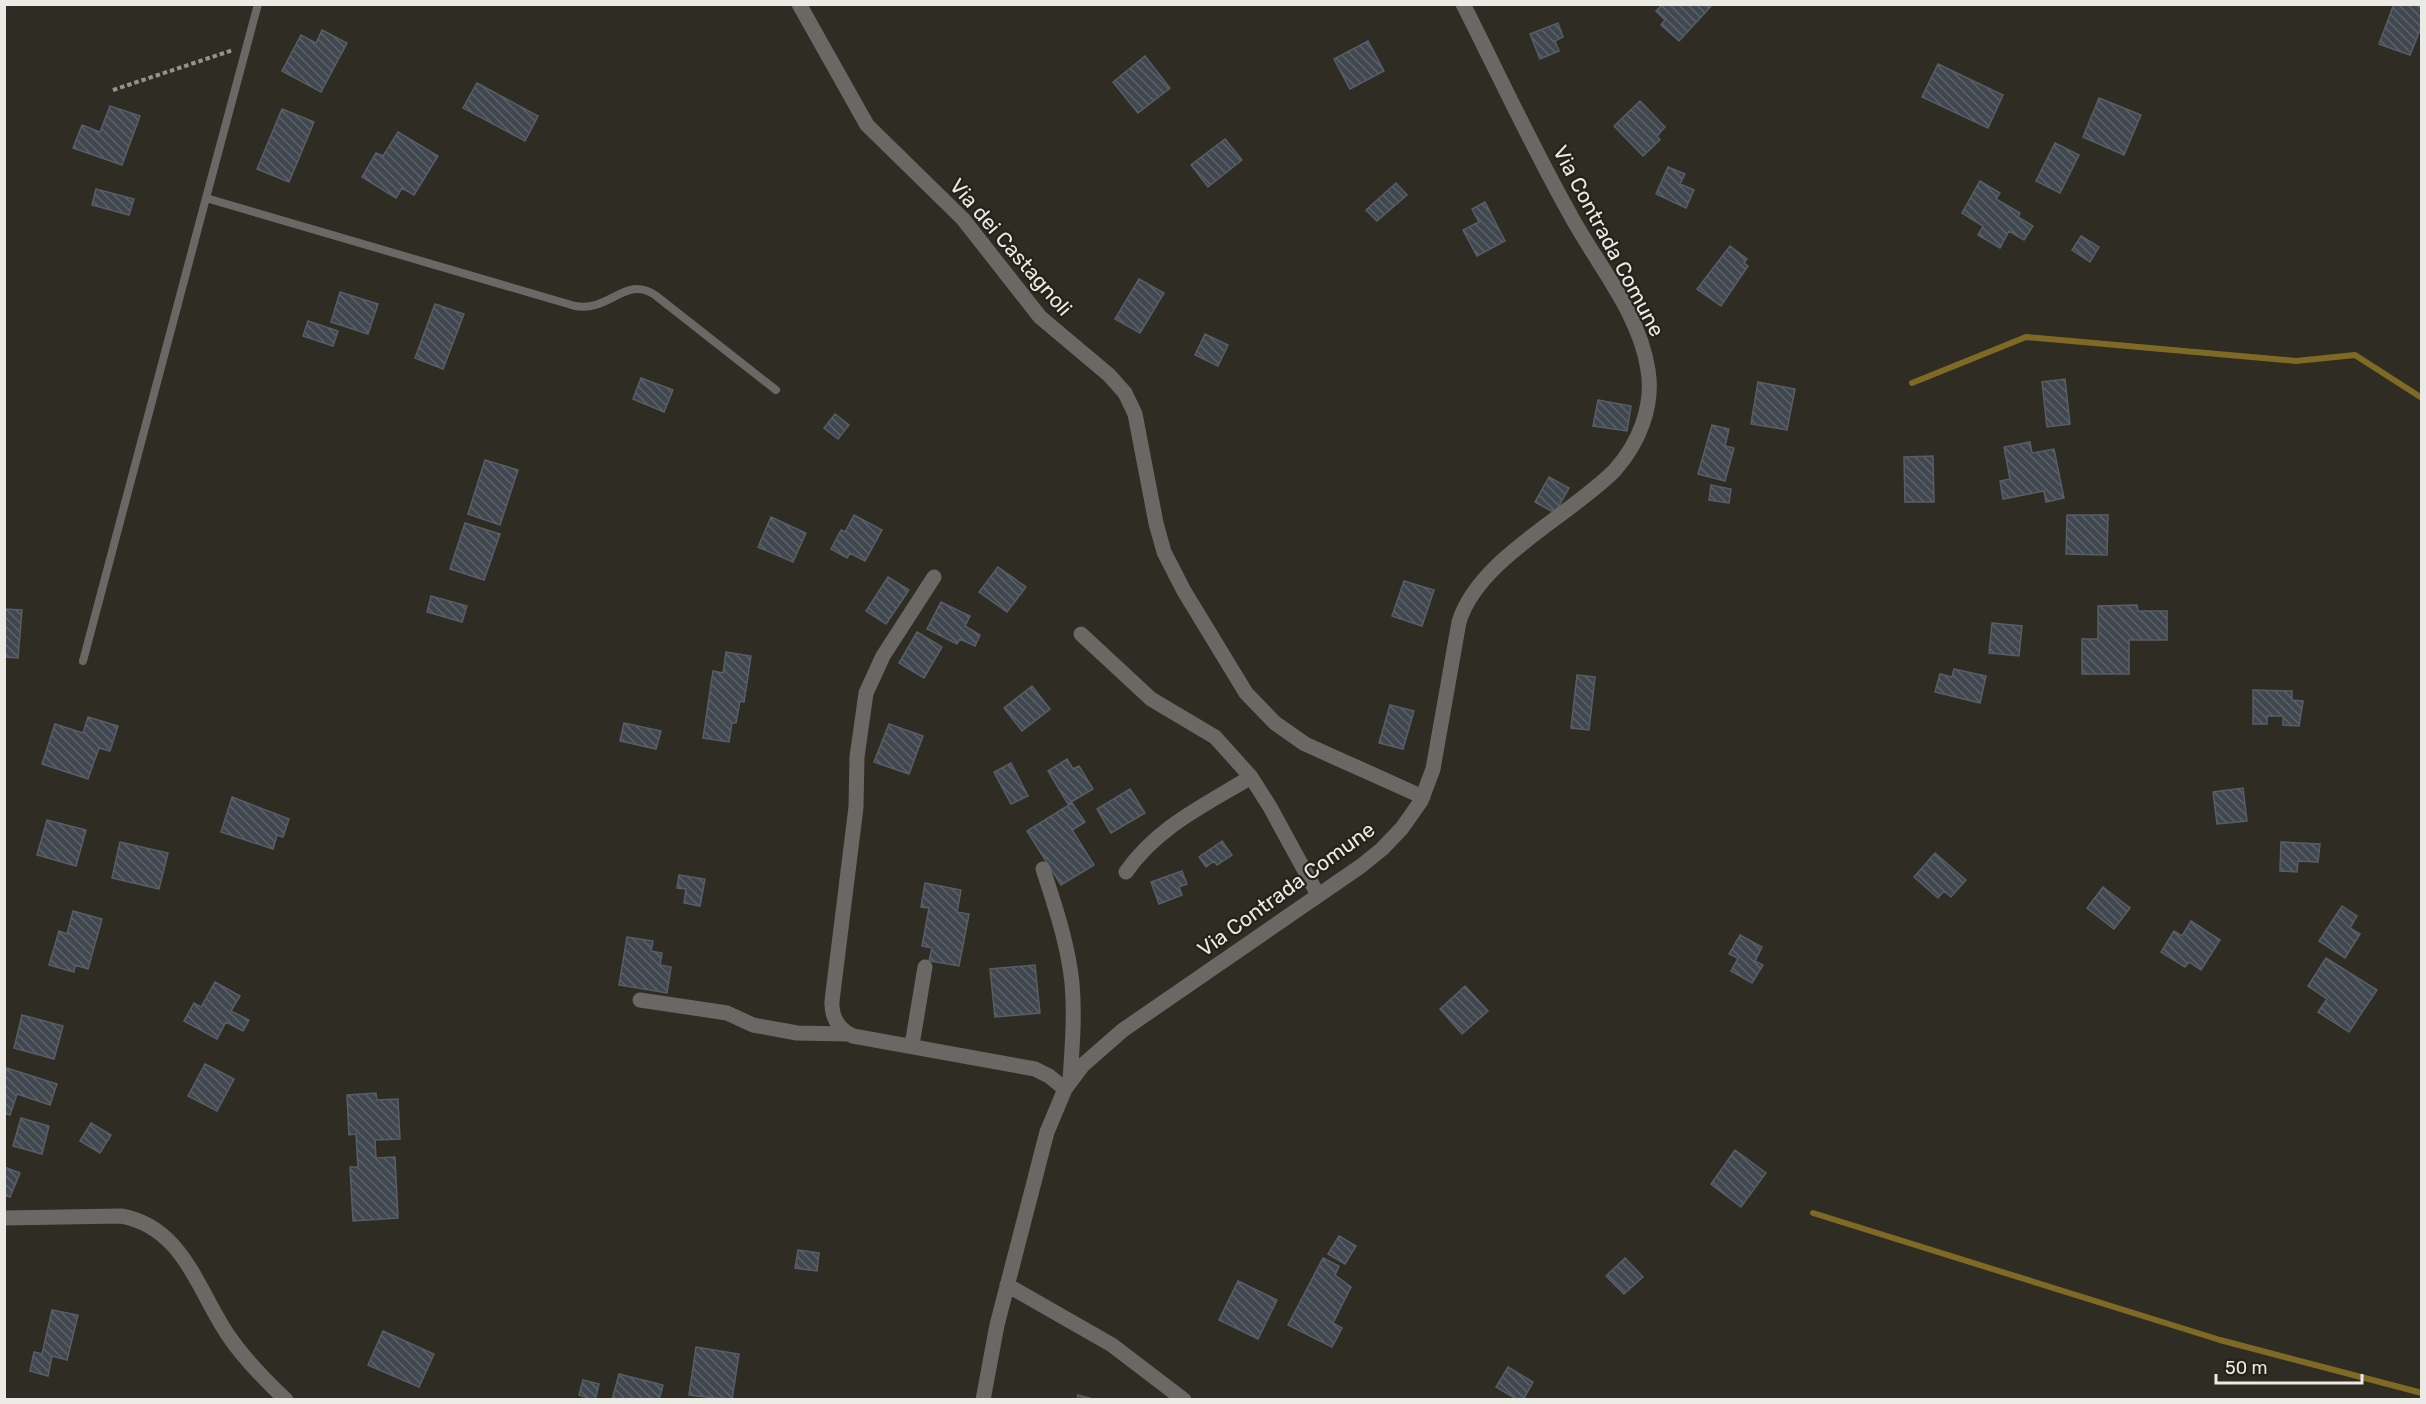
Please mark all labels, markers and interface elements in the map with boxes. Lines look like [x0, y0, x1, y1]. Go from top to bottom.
street label: Via Contrada Comune [1548, 141, 1670, 341]
street label: Via dei Castagnoli [945, 173, 1077, 321]
street label: Via Contrada Comune [1193, 816, 1379, 962]
scale bar [2216, 1347, 2362, 1385]
text: 50 m [2225, 1357, 2268, 1379]

